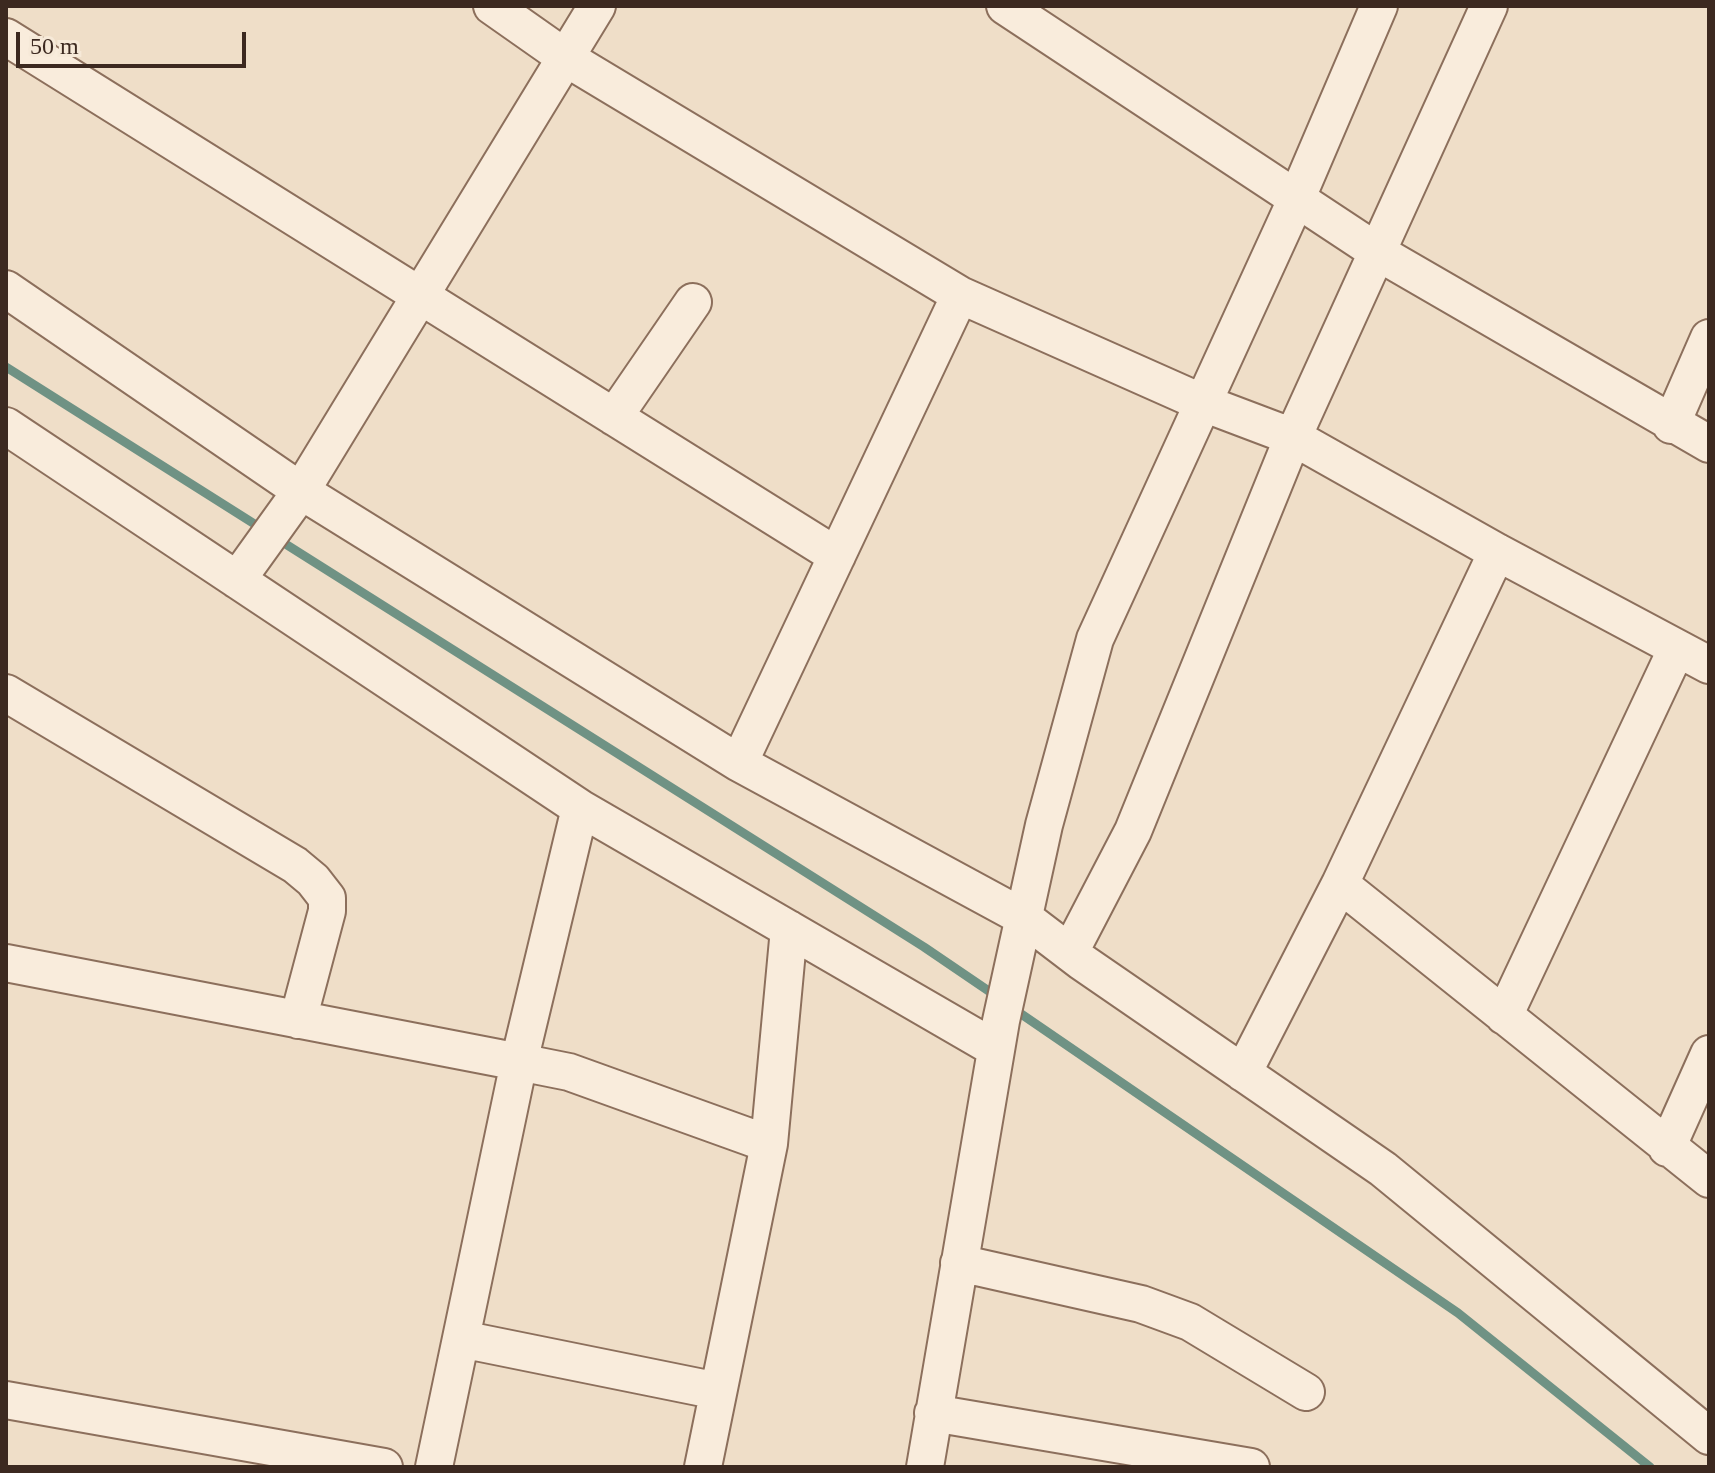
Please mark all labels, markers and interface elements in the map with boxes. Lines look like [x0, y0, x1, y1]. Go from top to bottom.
scale bar [20, 16, 250, 66]
text: 50 m [30, 33, 79, 59]

